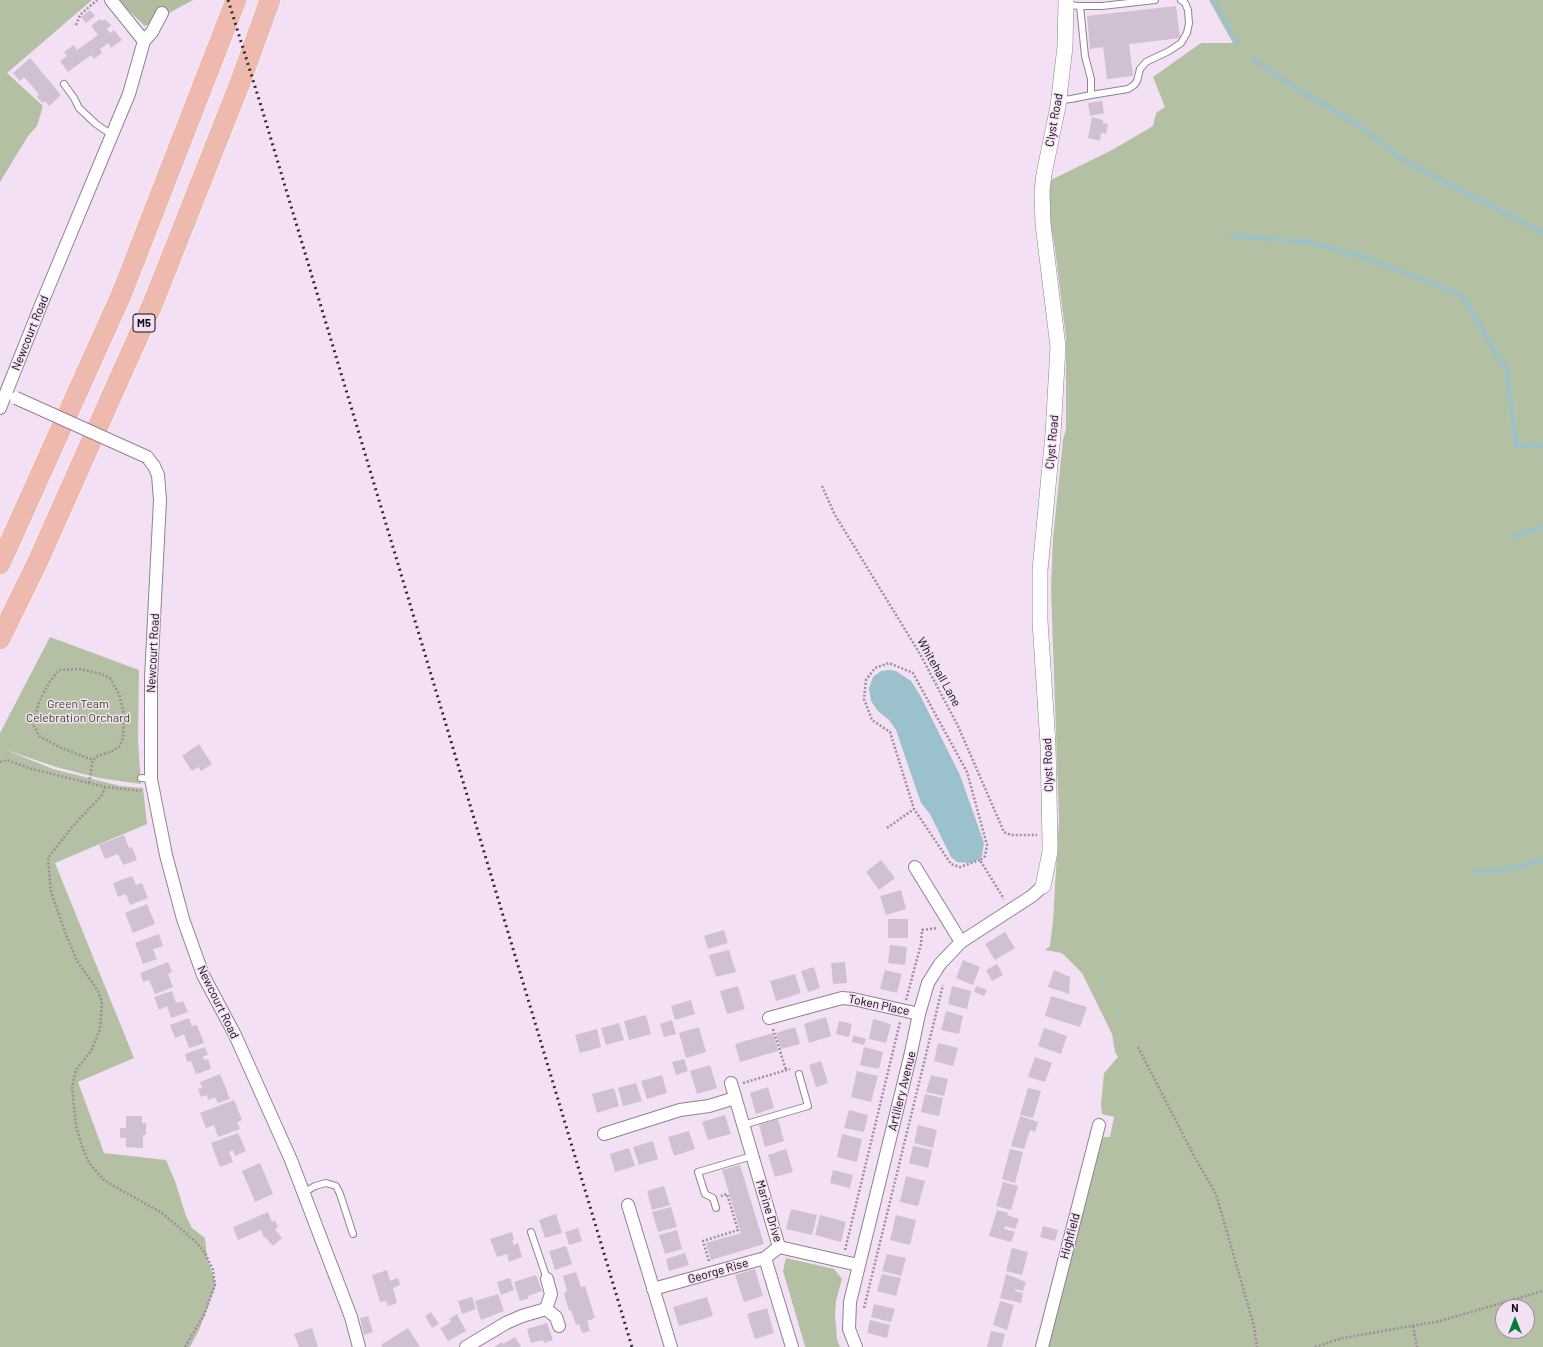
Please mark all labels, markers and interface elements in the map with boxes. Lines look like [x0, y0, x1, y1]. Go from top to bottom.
street label: Clyst Road [1042, 92, 1066, 148]
street label: Newcourt Road [8, 293, 52, 373]
road number: M5 [133, 314, 155, 332]
street label: Clyst Road [1042, 414, 1062, 470]
street label: Newcourt Road [144, 613, 162, 693]
street label: Whitehall Lane [914, 635, 964, 709]
park label: Green Team Celebration Orchard [26, 697, 130, 725]
street label: Clyst Road [1040, 738, 1056, 792]
street label: Newcourt Road [194, 963, 242, 1041]
street label: Token Place [847, 991, 911, 1019]
street label: Artillery Avenue [885, 1050, 919, 1132]
street label: Marine Drive [753, 1178, 785, 1244]
street label: Highfield [1057, 1212, 1083, 1260]
street label: George Rise [686, 1255, 750, 1287]
north arrow [1495, 1299, 1535, 1339]
text: N [1511, 1301, 1519, 1314]

